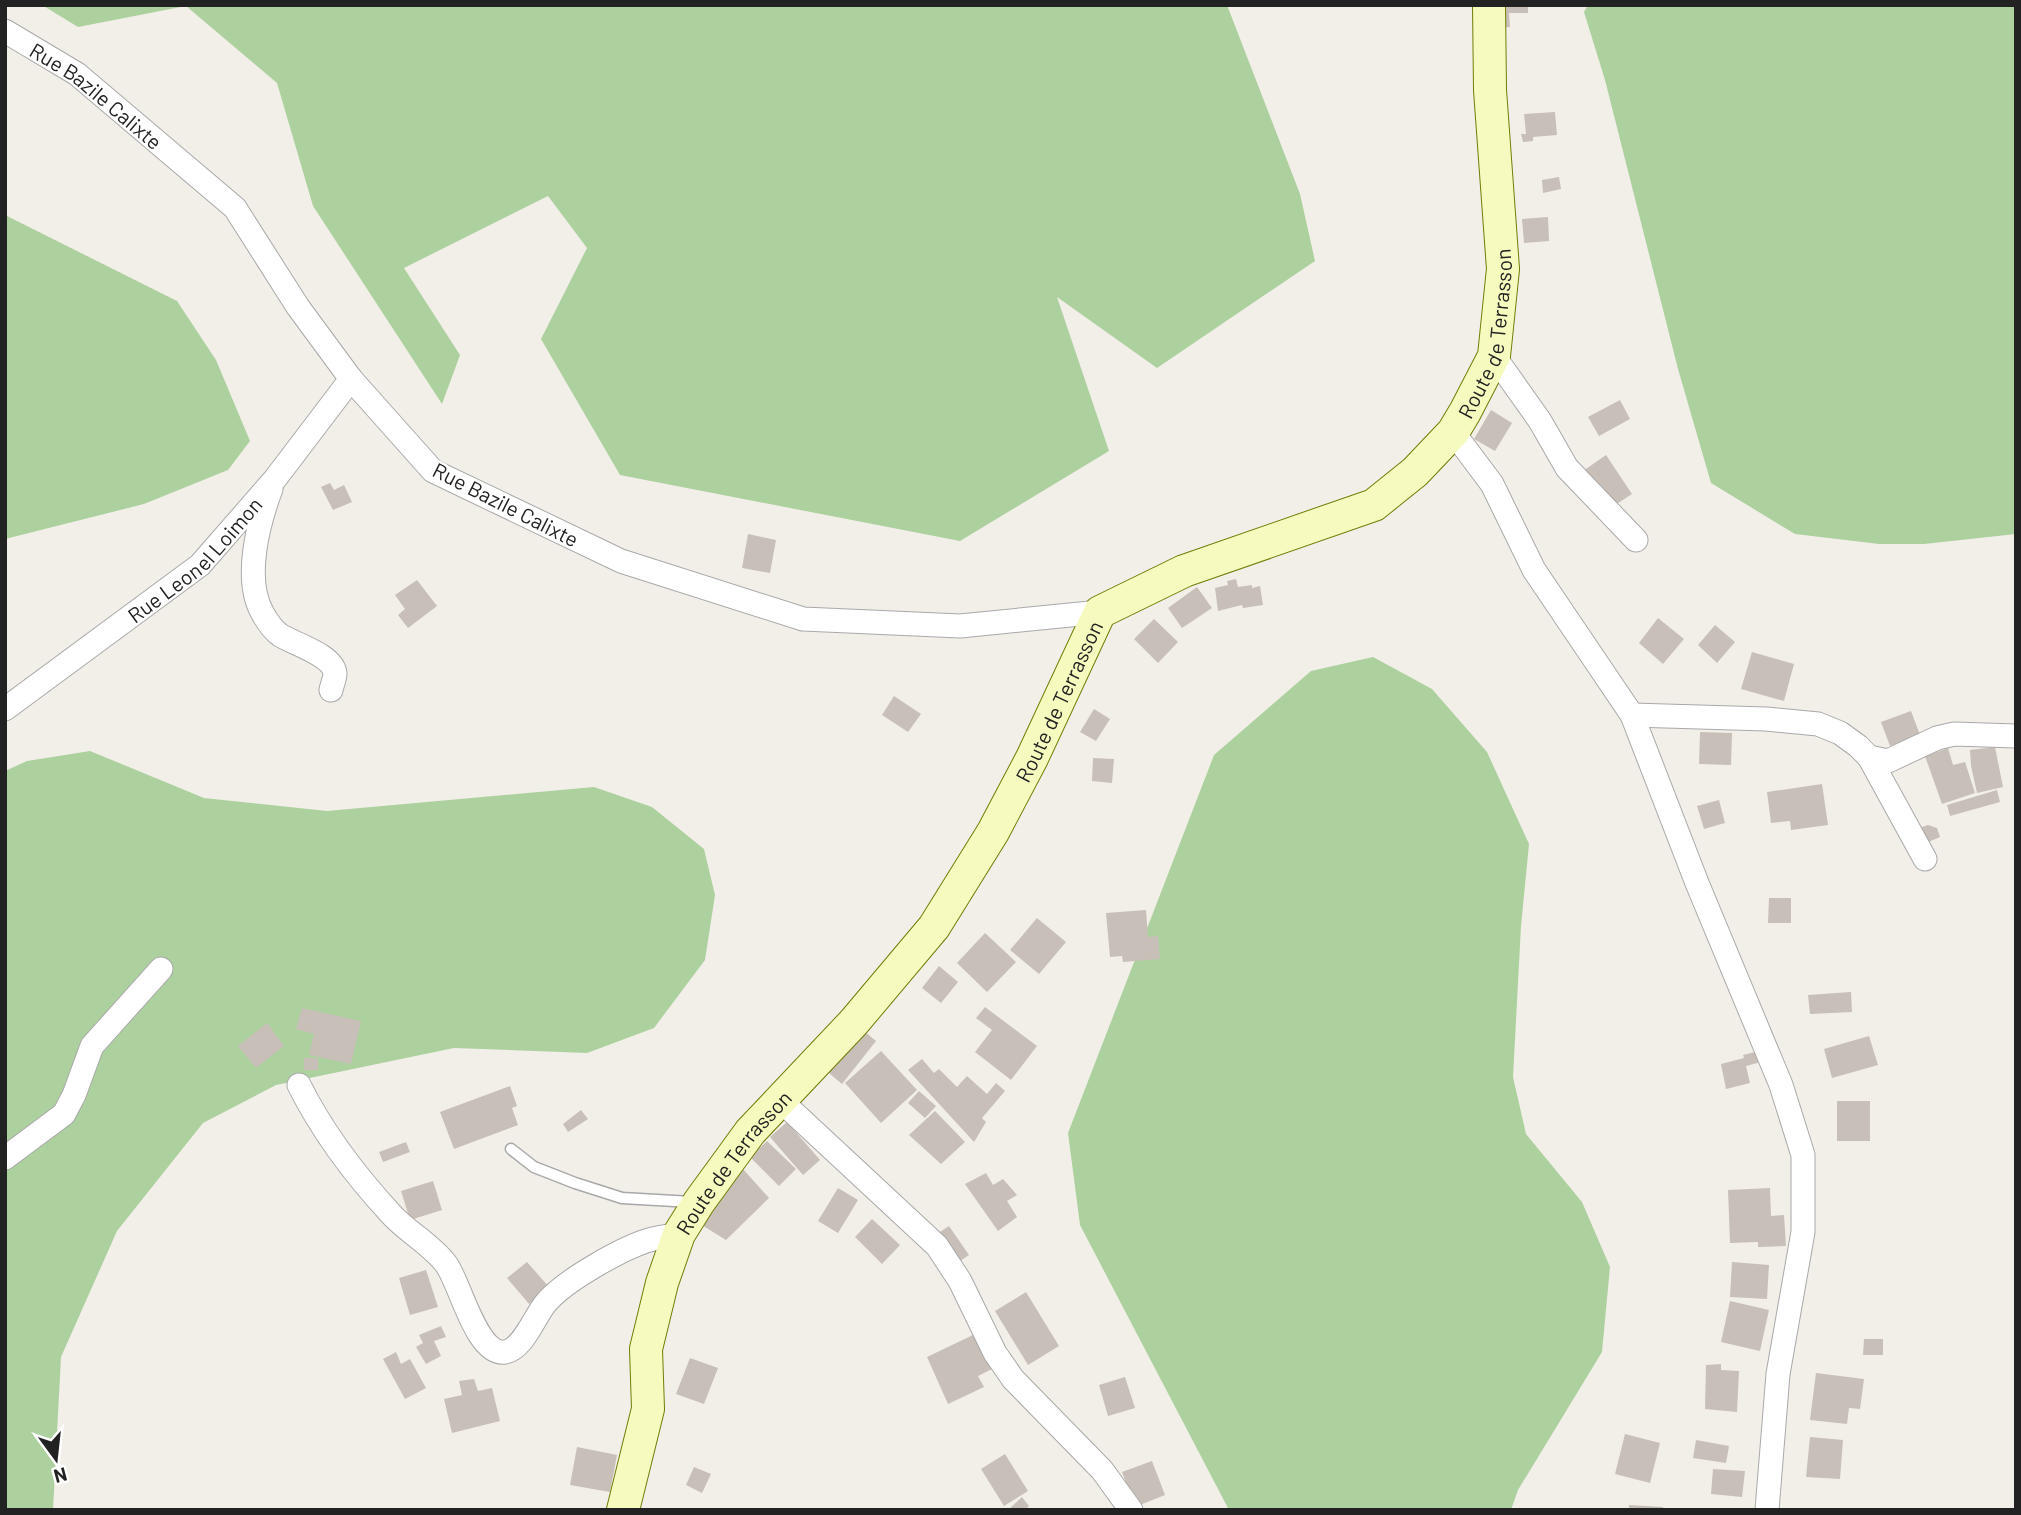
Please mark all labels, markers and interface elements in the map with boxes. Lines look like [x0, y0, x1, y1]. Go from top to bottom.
street label: Rue Bazile Calixte [26, 37, 168, 154]
street label: Route de Terrasson [1452, 248, 1516, 422]
street label: Rue Bazile Calixte [429, 456, 583, 552]
street label: Rue Leonel Loimon [122, 491, 266, 627]
street label: Route de Terrasson [1009, 616, 1107, 786]
street label: Route de Terrasson [670, 1084, 796, 1239]
north arrow [21, 1424, 91, 1494]
text: N [51, 1463, 70, 1489]

